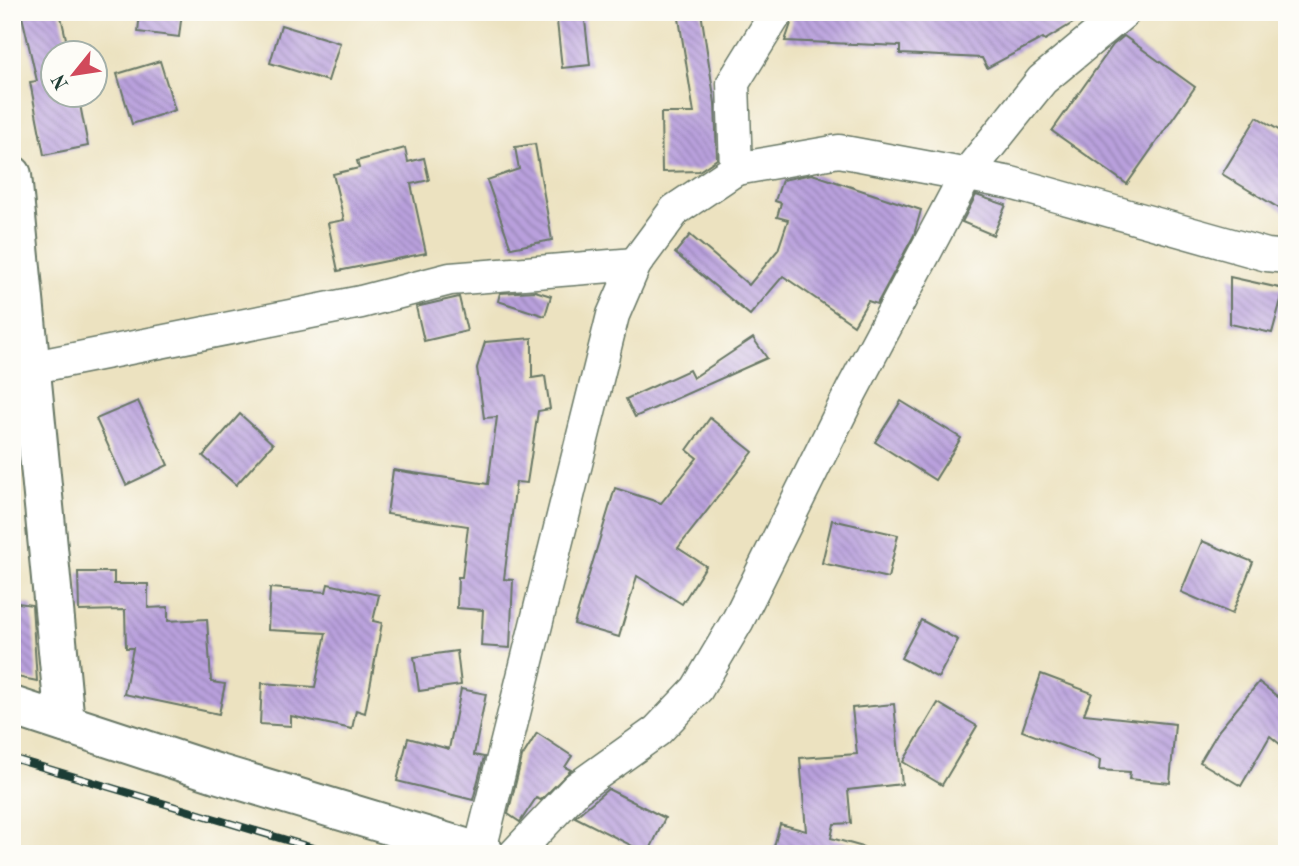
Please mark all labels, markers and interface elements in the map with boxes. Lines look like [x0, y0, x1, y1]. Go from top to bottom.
north arrow [38, 38, 108, 108]
text: N [49, 70, 73, 92]

